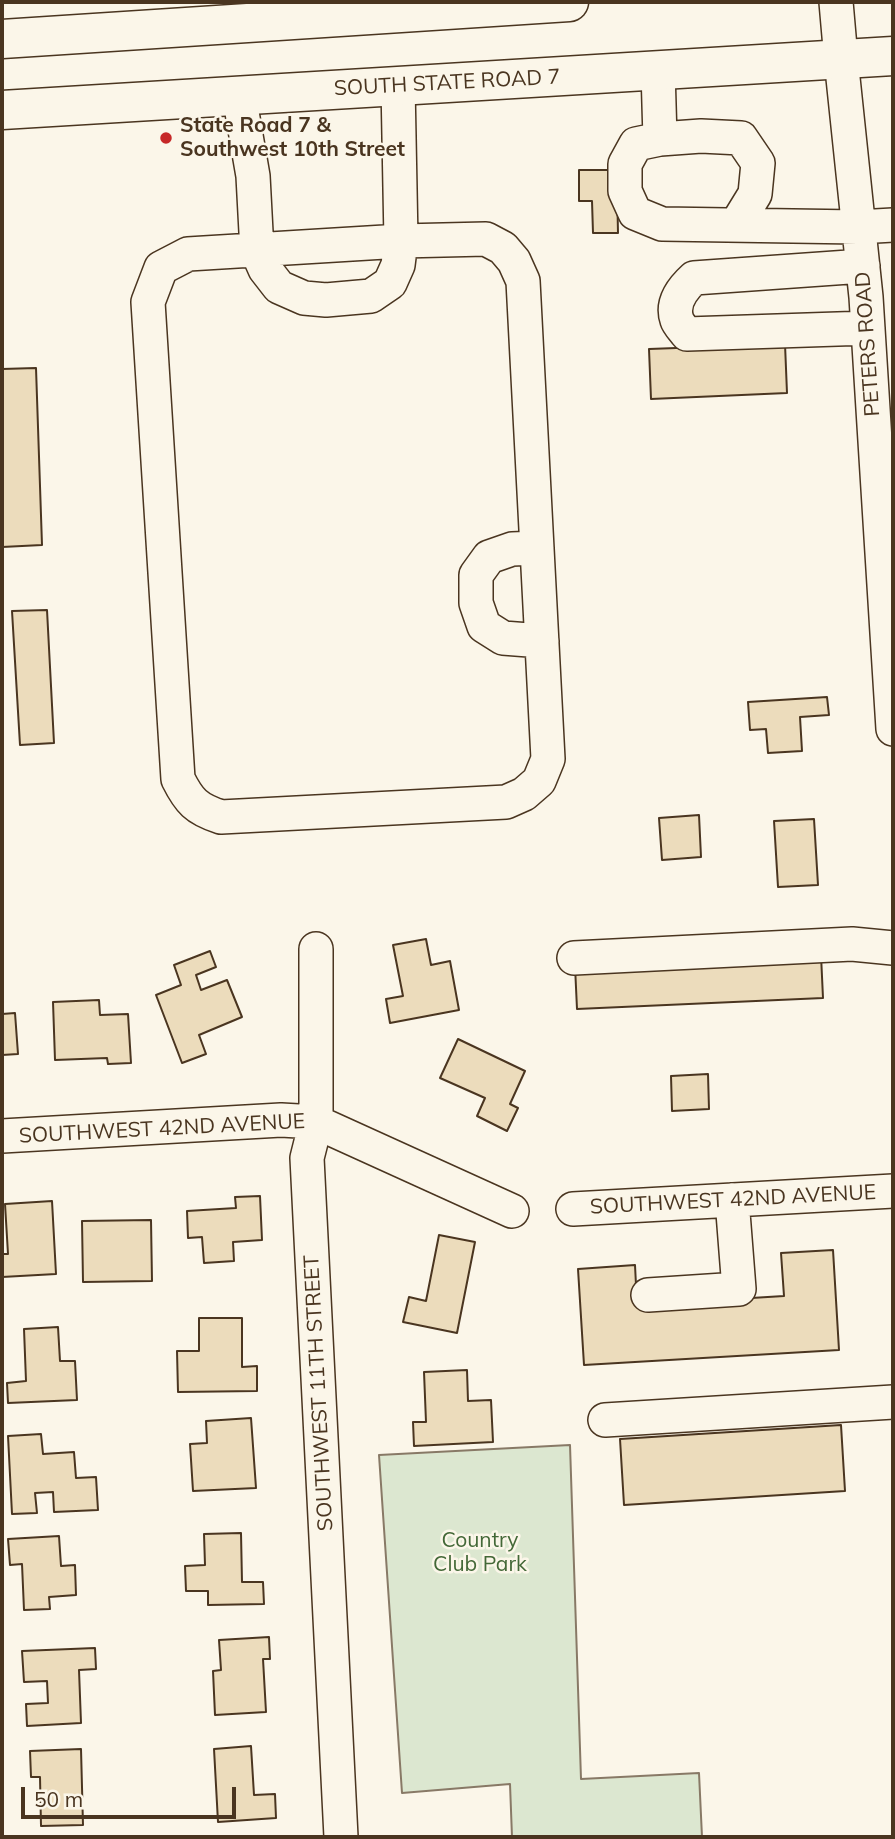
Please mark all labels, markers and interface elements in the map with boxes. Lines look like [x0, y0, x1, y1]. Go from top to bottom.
street label: SOUTH STATE ROAD 7 [333, 64, 561, 102]
place label: State Road 7 & Southwest 10th Street [180, 113, 405, 163]
marker: State Road 7 & Southwest 10th Street [158, 130, 174, 146]
street label: PETERS ROAD [850, 271, 886, 417]
street label: SOUTHWEST 42ND AVENUE [18, 1109, 306, 1149]
street label: SOUTHWEST 42ND AVENUE [589, 1180, 877, 1220]
street label: SOUTHWEST 11TH STREET [299, 1254, 339, 1532]
park label: Country Club Park [433, 1528, 527, 1578]
scale bar [24, 1772, 240, 1816]
text: 50 m [34, 1786, 83, 1812]

